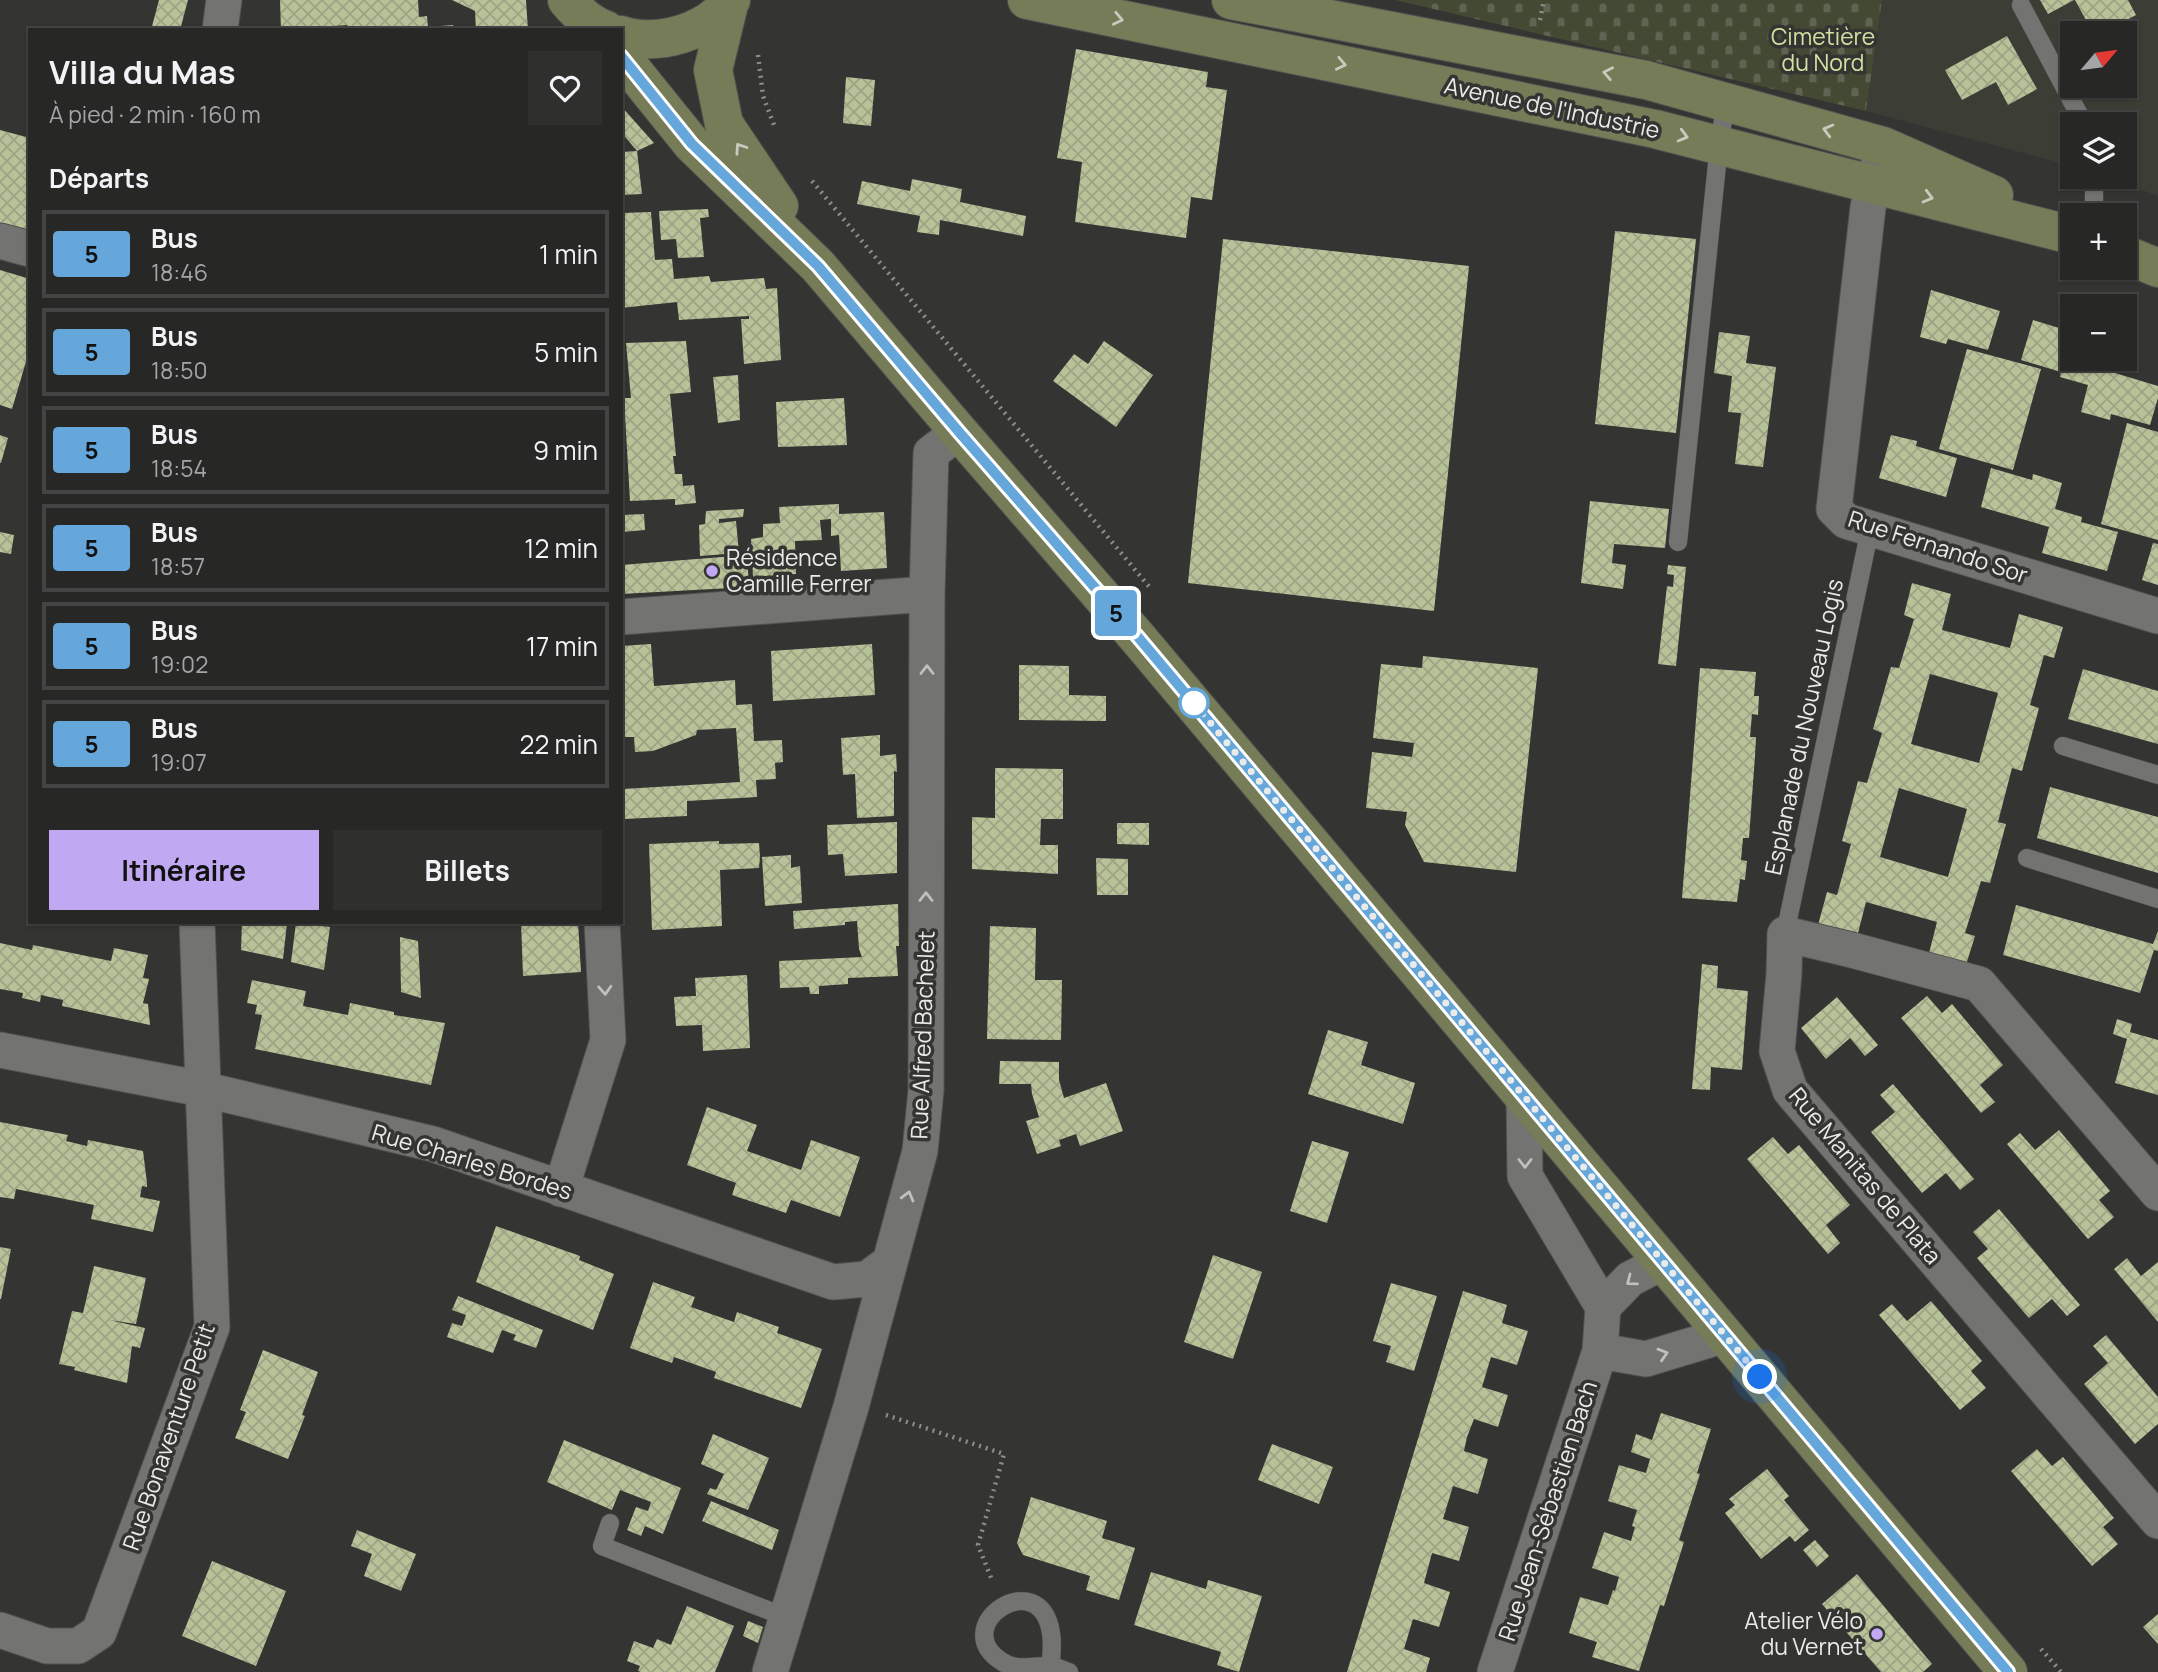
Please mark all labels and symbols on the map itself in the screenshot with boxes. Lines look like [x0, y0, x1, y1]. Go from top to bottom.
one-way arrow [1112, 10, 1124, 25]
park label: Cimetière du Nord [1771, 20, 1875, 78]
north arrow [2060, 21, 2137, 98]
one-way arrow [1335, 56, 1347, 71]
one-way arrow [1602, 66, 1614, 81]
street label: Avenue de l'Industrie [1442, 69, 1663, 145]
one-way arrow [1822, 124, 1834, 139]
one-way arrow [1677, 128, 1689, 142]
one-way arrow [736, 143, 748, 156]
one-way arrow [1922, 189, 1934, 203]
street label: Rue Fernando Sor [1844, 502, 2032, 590]
place label: Résidence Camille Ferrer [726, 541, 872, 599]
marker: Résidence Camille Ferrer [704, 563, 720, 579]
street label: Esplanade du Nouveau Logis [1756, 576, 1850, 878]
line badge: 5 [1093, 590, 1139, 636]
one-way arrow [919, 664, 935, 675]
unlabelled marker [1179, 688, 1209, 718]
one-way arrow [918, 892, 934, 902]
street label: Rue Alfred Bachelet [902, 930, 942, 1140]
one-way arrow [598, 985, 613, 996]
street label: Rue Manitas de Plata [1782, 1080, 1949, 1271]
street label: Rue Charles Bordes [368, 1115, 576, 1207]
one-way arrow [1517, 1159, 1533, 1169]
one-way arrow [899, 1191, 914, 1203]
one-way arrow [1626, 1273, 1638, 1285]
street label: Rue Bonaventure Petit [114, 1319, 222, 1554]
one-way arrow [1657, 1347, 1669, 1362]
your location [1742, 1359, 1777, 1394]
street label: Rue Jean-Sébastien Bach [1490, 1377, 1604, 1645]
place label: Atelier Vélo du Vernet [1744, 1604, 1863, 1662]
marker: Atelier Vélo du Vernet [1869, 1626, 1885, 1642]

